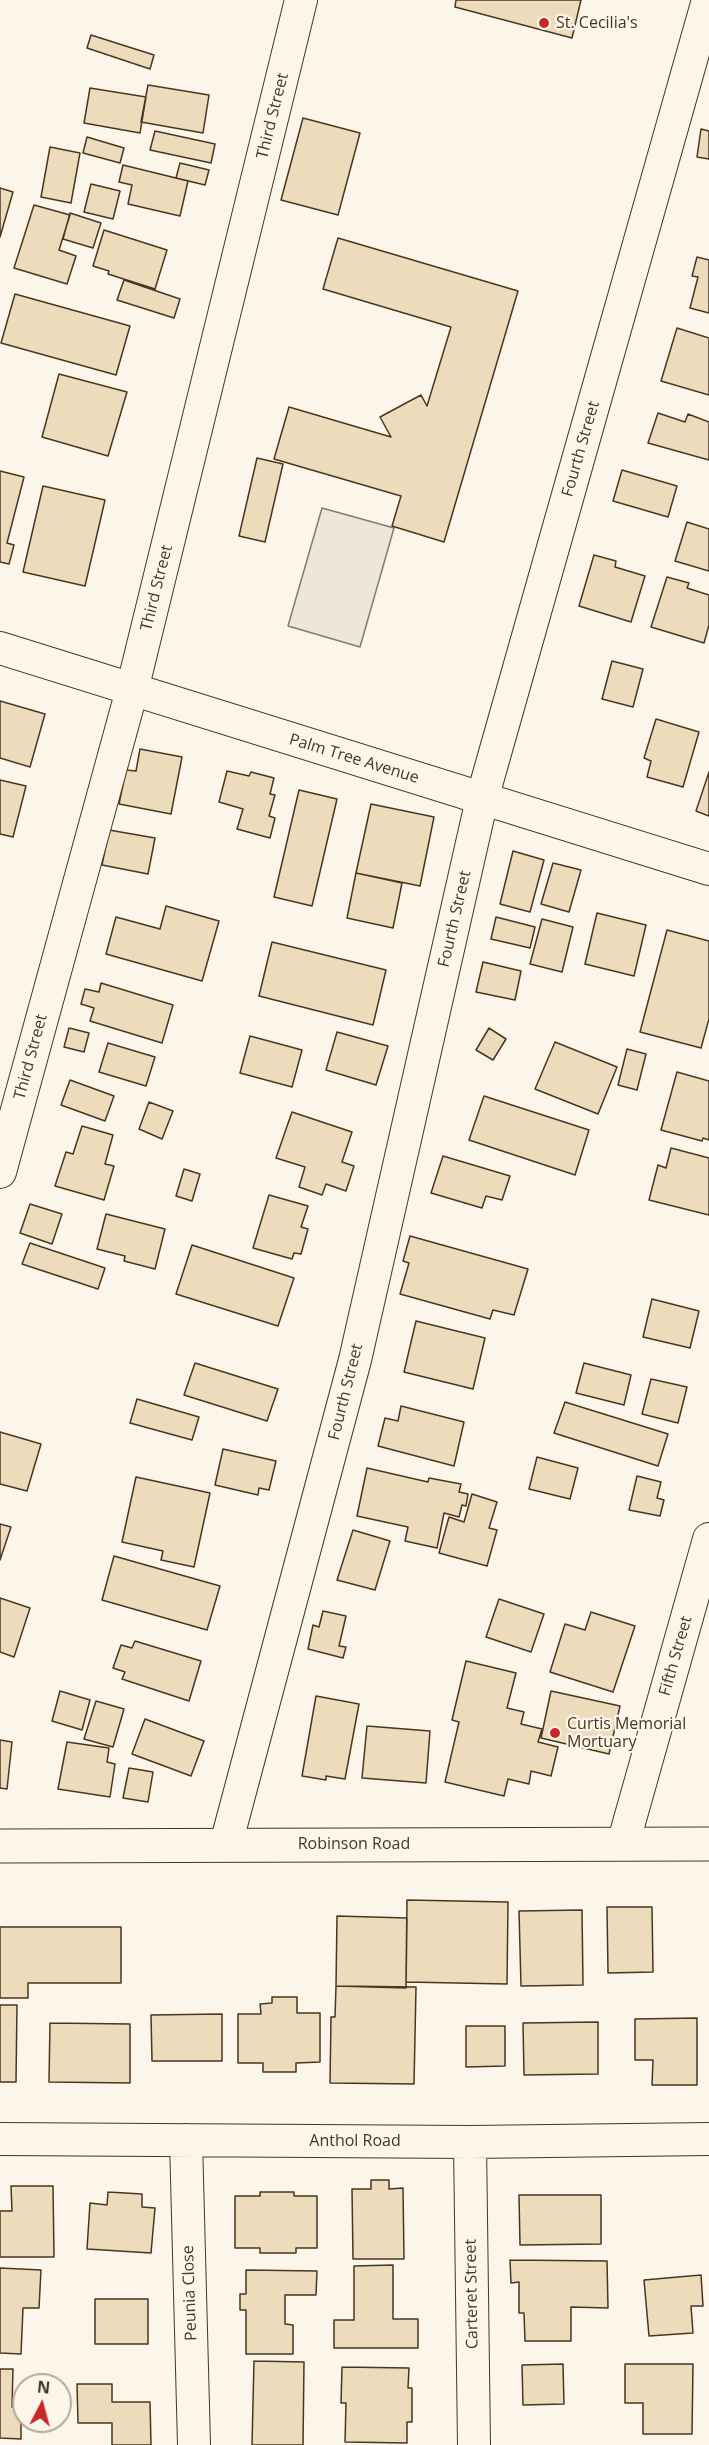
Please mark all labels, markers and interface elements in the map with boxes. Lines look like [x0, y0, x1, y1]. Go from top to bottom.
place label: St. Cecilia's [556, 13, 638, 33]
marker: St. Cecilia's [537, 16, 551, 30]
street label: Third Street [253, 71, 293, 161]
street label: Fourth Street [558, 399, 604, 499]
street label: Third Street [137, 543, 177, 633]
street label: Palm Tree Avenue [287, 730, 421, 788]
street label: Fourth Street [435, 869, 475, 969]
street label: Third Street [10, 1012, 52, 1102]
street label: Fourth Street [325, 1342, 367, 1442]
street label: Fifth Street [655, 1614, 697, 1698]
place label: Curtis Memorial Mortuary [567, 1714, 686, 1752]
marker: Curtis Memorial Mortuary [548, 1726, 562, 1740]
street label: Robinson Road [298, 1834, 410, 1854]
street label: Anthol Road [309, 2131, 401, 2151]
street label: Carteret Street [461, 2239, 483, 2349]
street label: Peunia Close [179, 2245, 201, 2341]
north arrow [12, 2373, 72, 2433]
text: N [36, 2375, 51, 2399]

